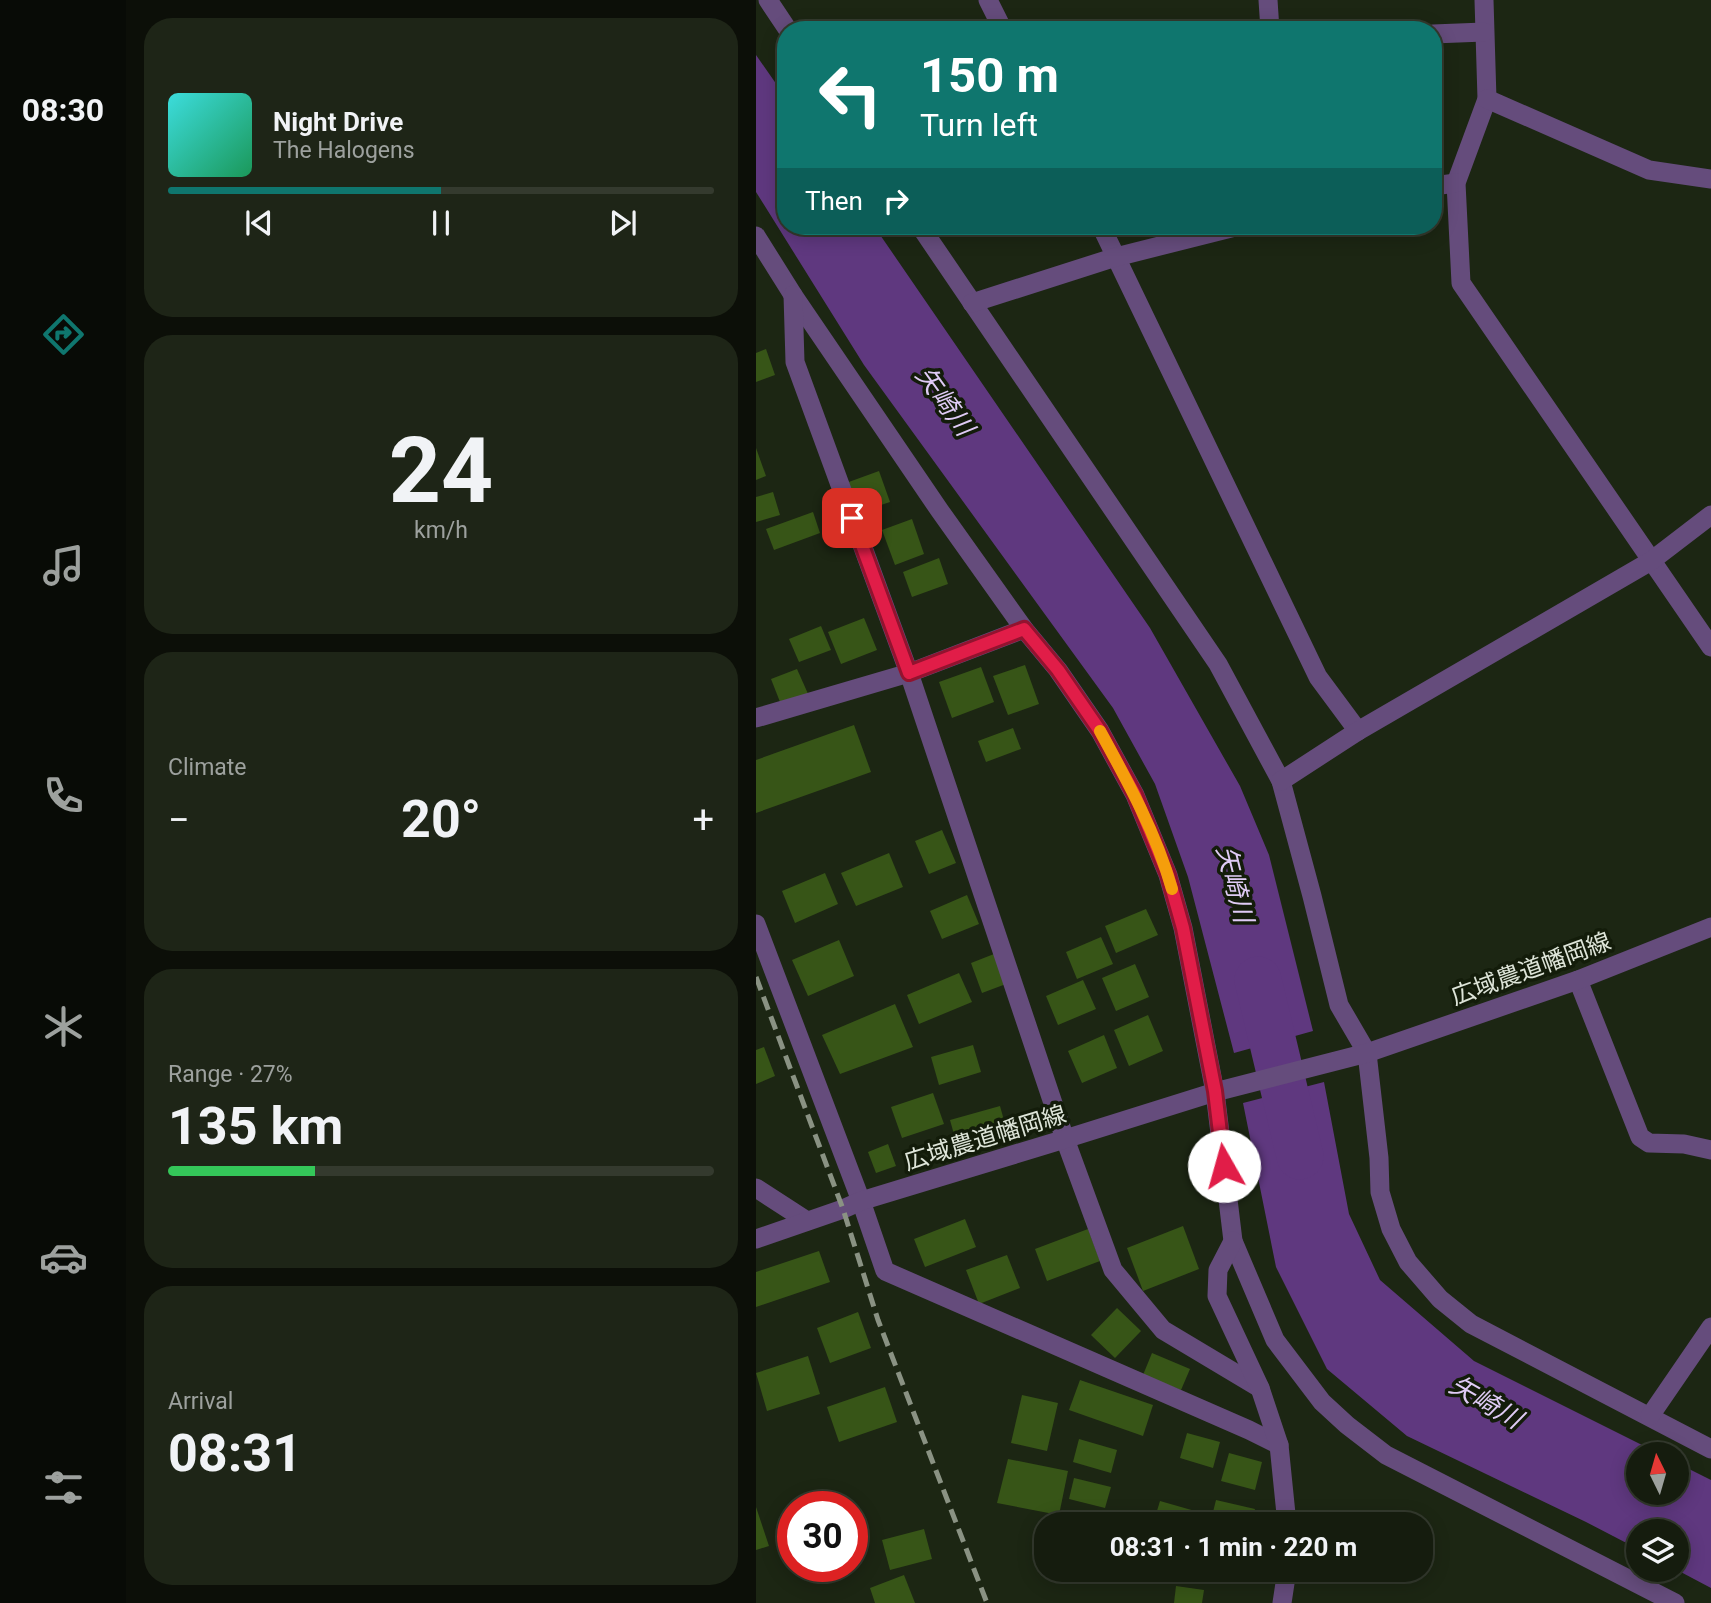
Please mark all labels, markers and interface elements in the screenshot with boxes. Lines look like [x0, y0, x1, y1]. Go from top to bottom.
text: 150 m [920, 47, 1059, 104]
icon: left [805, 49, 896, 140]
text: 08:30 [22, 91, 104, 129]
text: Turn left [920, 106, 1038, 144]
text: Night Drive [273, 107, 403, 137]
text: The Halogens [273, 137, 415, 164]
icon: right [877, 182, 915, 220]
text: Then [805, 186, 863, 216]
icon: previous [240, 204, 278, 242]
icon: pause [422, 204, 460, 242]
icon: next [604, 204, 642, 242]
icon: directions [39, 310, 88, 359]
water label: 矢崎川 [910, 361, 982, 444]
text: 24 [389, 418, 493, 524]
pin [822, 488, 882, 548]
icon: arrive [833, 499, 871, 537]
text: km/h [414, 517, 468, 544]
icon: music [39, 541, 88, 590]
text: Climate [168, 754, 247, 781]
icon: phone [39, 771, 88, 820]
text: 20° [401, 789, 481, 850]
text: − [168, 798, 190, 842]
text: + [692, 798, 714, 842]
water label: 矢崎川 [1211, 843, 1260, 928]
street label: 広域農道幡岡線 [1447, 927, 1615, 1011]
icon: climate [39, 1002, 88, 1051]
text: Range · 27% [168, 1061, 293, 1088]
text: 135 km [168, 1096, 343, 1157]
street label: 広域農道幡岡線 [901, 1100, 1069, 1176]
position arrow [1187, 1129, 1261, 1203]
icon: car [39, 1233, 88, 1282]
water label: 矢崎川 [1445, 1370, 1530, 1436]
text: Arrival [168, 1388, 233, 1415]
text: 08:31 [168, 1423, 302, 1484]
north arrow [1626, 1442, 1689, 1505]
map controls [1626, 1442, 1689, 1582]
icon: filters [39, 1463, 88, 1512]
speed limit sign: 30 [777, 1491, 868, 1582]
button: layers [1626, 1519, 1689, 1582]
text: 08:31 · 1 min · 220 m [1110, 1532, 1357, 1562]

